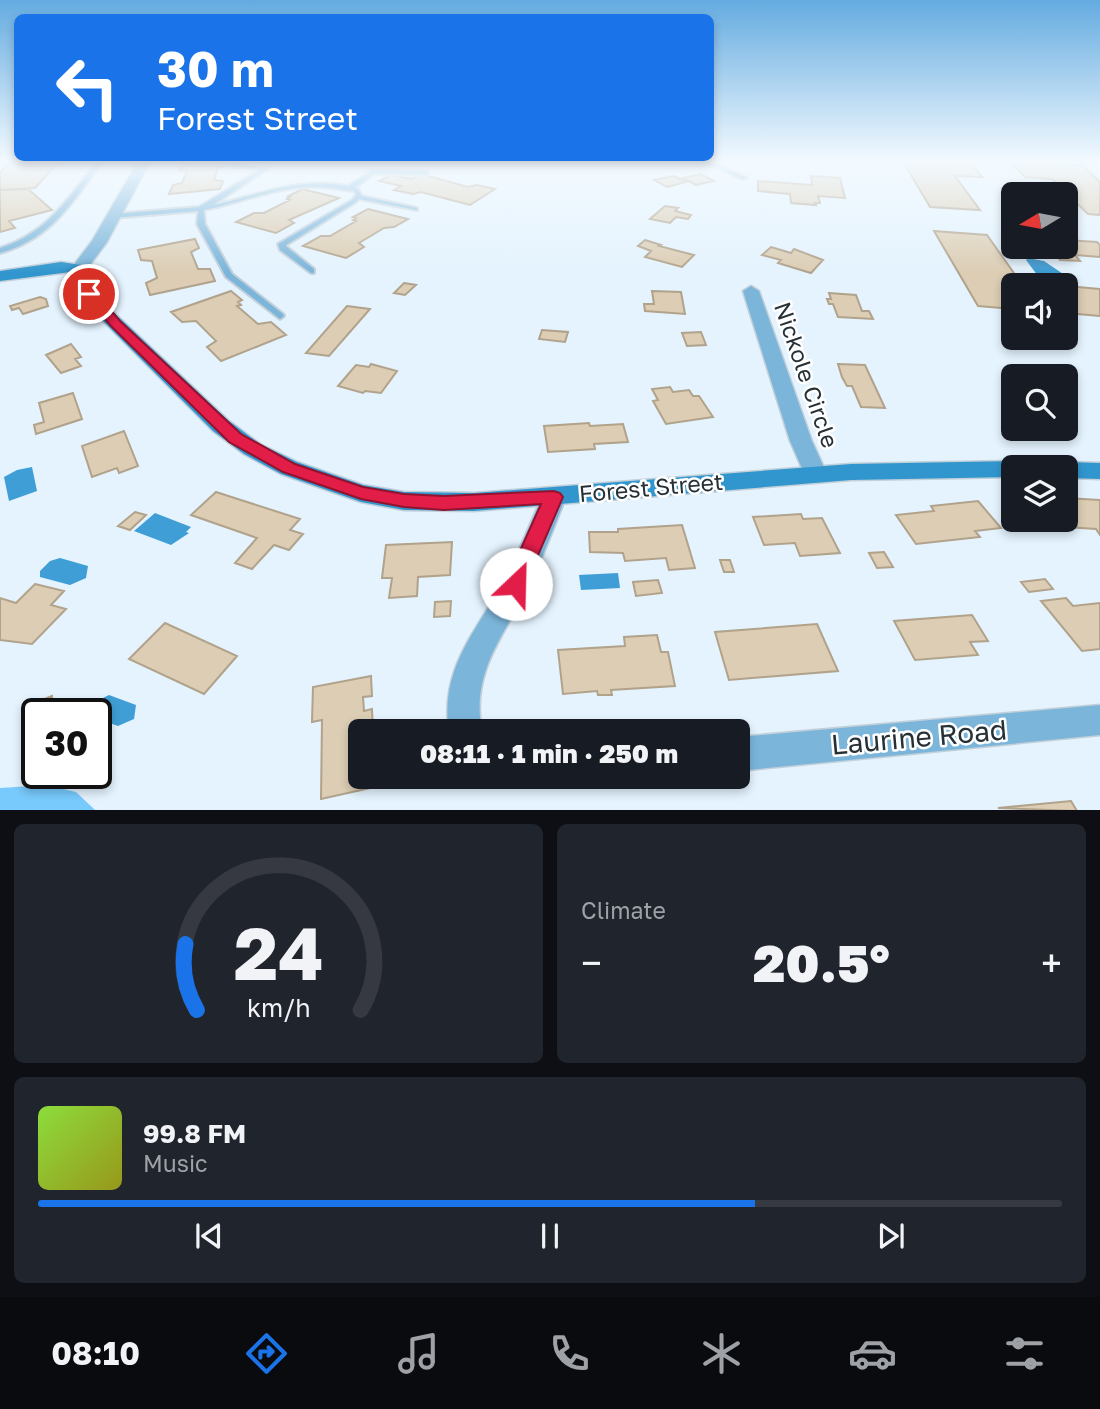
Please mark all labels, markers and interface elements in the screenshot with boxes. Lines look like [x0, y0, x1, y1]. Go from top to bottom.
text: 30 m [157, 39, 274, 98]
icon: left [42, 42, 133, 133]
text: Forest Street [157, 99, 358, 137]
north arrow [1001, 182, 1078, 259]
map controls [1001, 182, 1078, 532]
pin [59, 264, 119, 324]
button: sound [1001, 273, 1078, 350]
icon: arrive [70, 275, 108, 313]
street label: Nickole Circle [769, 298, 845, 451]
button: search [1001, 364, 1078, 441]
button: layers [1001, 455, 1078, 532]
street label: Forest Street [578, 467, 724, 507]
position arrow [479, 547, 553, 621]
speed limit sign: 30 [21, 698, 112, 789]
street label: Laurine Road [830, 712, 1008, 761]
text: 08:11 · 1 min · 250 m [420, 738, 678, 769]
text: Climate [581, 896, 666, 924]
text: 24 [234, 909, 323, 996]
text: 20.5° [753, 931, 890, 993]
text: − [581, 940, 602, 985]
text: + [1041, 940, 1062, 985]
text: km/h [247, 991, 310, 1022]
text: 99.8 FM [143, 1118, 246, 1149]
text: Music [143, 1149, 208, 1177]
icon: previous [190, 1217, 228, 1255]
icon: pause [531, 1217, 569, 1255]
icon: next [872, 1217, 910, 1255]
icon: directions [242, 1329, 291, 1378]
icon: music [394, 1329, 443, 1378]
icon: phone [545, 1329, 594, 1378]
icon: climate [697, 1329, 746, 1378]
icon: car [848, 1329, 897, 1378]
icon: filters [1000, 1329, 1049, 1378]
text: 08:10 [51, 1334, 140, 1372]

